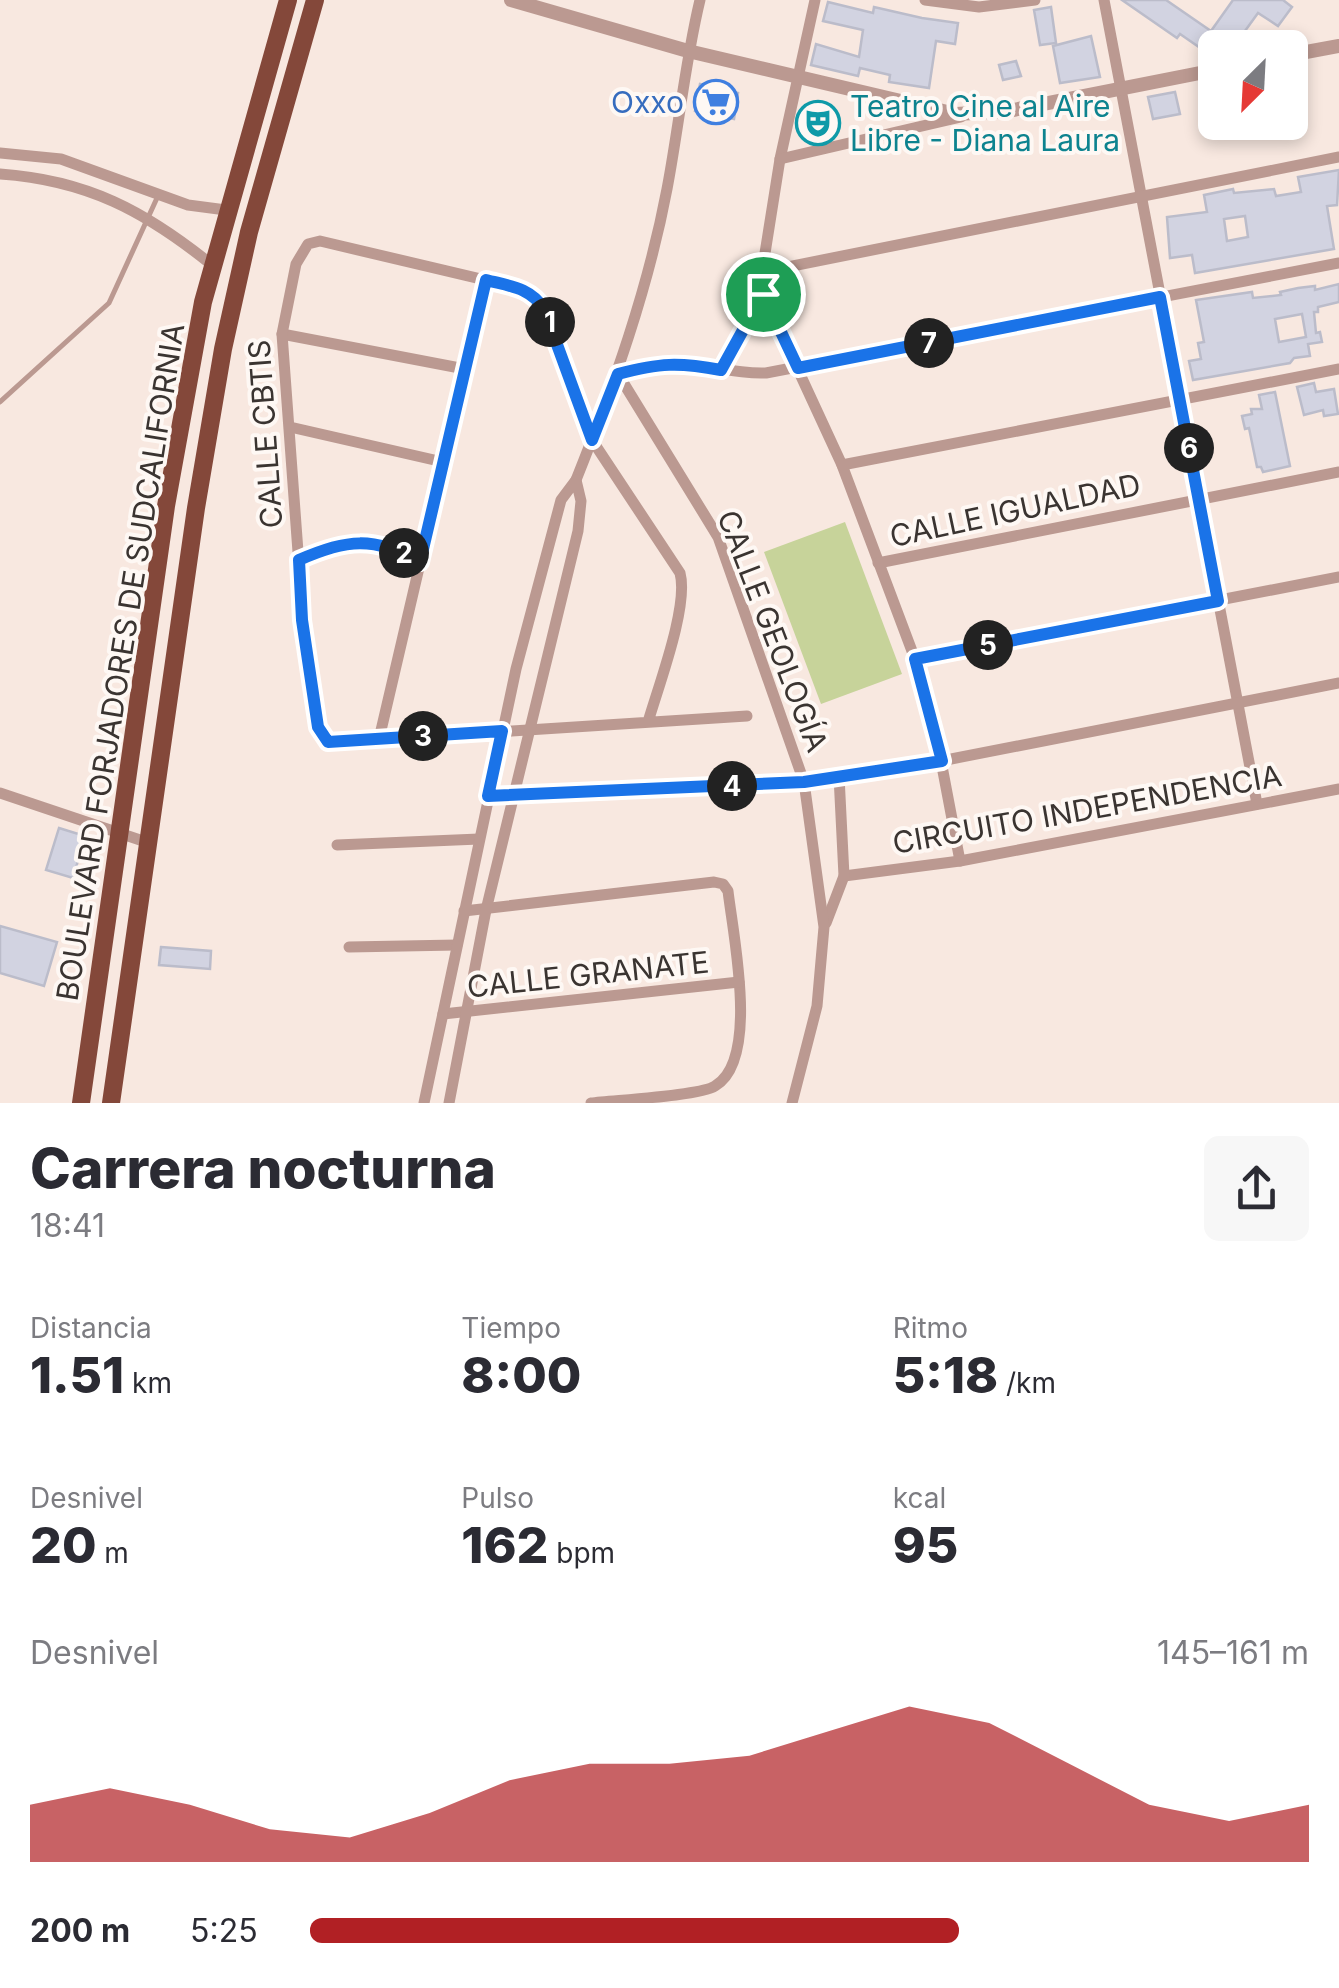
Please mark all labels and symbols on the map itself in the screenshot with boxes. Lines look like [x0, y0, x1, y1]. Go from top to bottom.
north arrow [1198, 30, 1308, 140]
supermarket icon: Oxxo [693, 79, 739, 125]
place label: Oxxo [611, 84, 684, 120]
place label: Teatro Cine al Aire Libre - Diana Laura [850, 88, 1120, 158]
theatre icon: Teatro Cine al Aire Libre - Diana Laura [795, 100, 841, 146]
pin [721, 252, 806, 337]
pin: 1 [525, 297, 575, 347]
pin: 7 [904, 318, 954, 368]
street label: BOULEVARD FORJADORES DE SUDCALIFORNIA [49, 321, 191, 1003]
street label: CALLE CBTIS [240, 339, 290, 529]
pin: 6 [1164, 423, 1214, 473]
street label: CALLE IGUALDAD [886, 466, 1144, 554]
street label: CALLE GEOLOGÍA [710, 505, 836, 757]
pin: 2 [379, 528, 429, 578]
pin: 5 [963, 620, 1013, 670]
pin: 3 [398, 711, 448, 761]
street label: CIRCUITO INDEPENDENCIA [890, 757, 1284, 861]
pin: 4 [707, 761, 757, 811]
street label: CALLE GRANATE [465, 943, 711, 1005]

